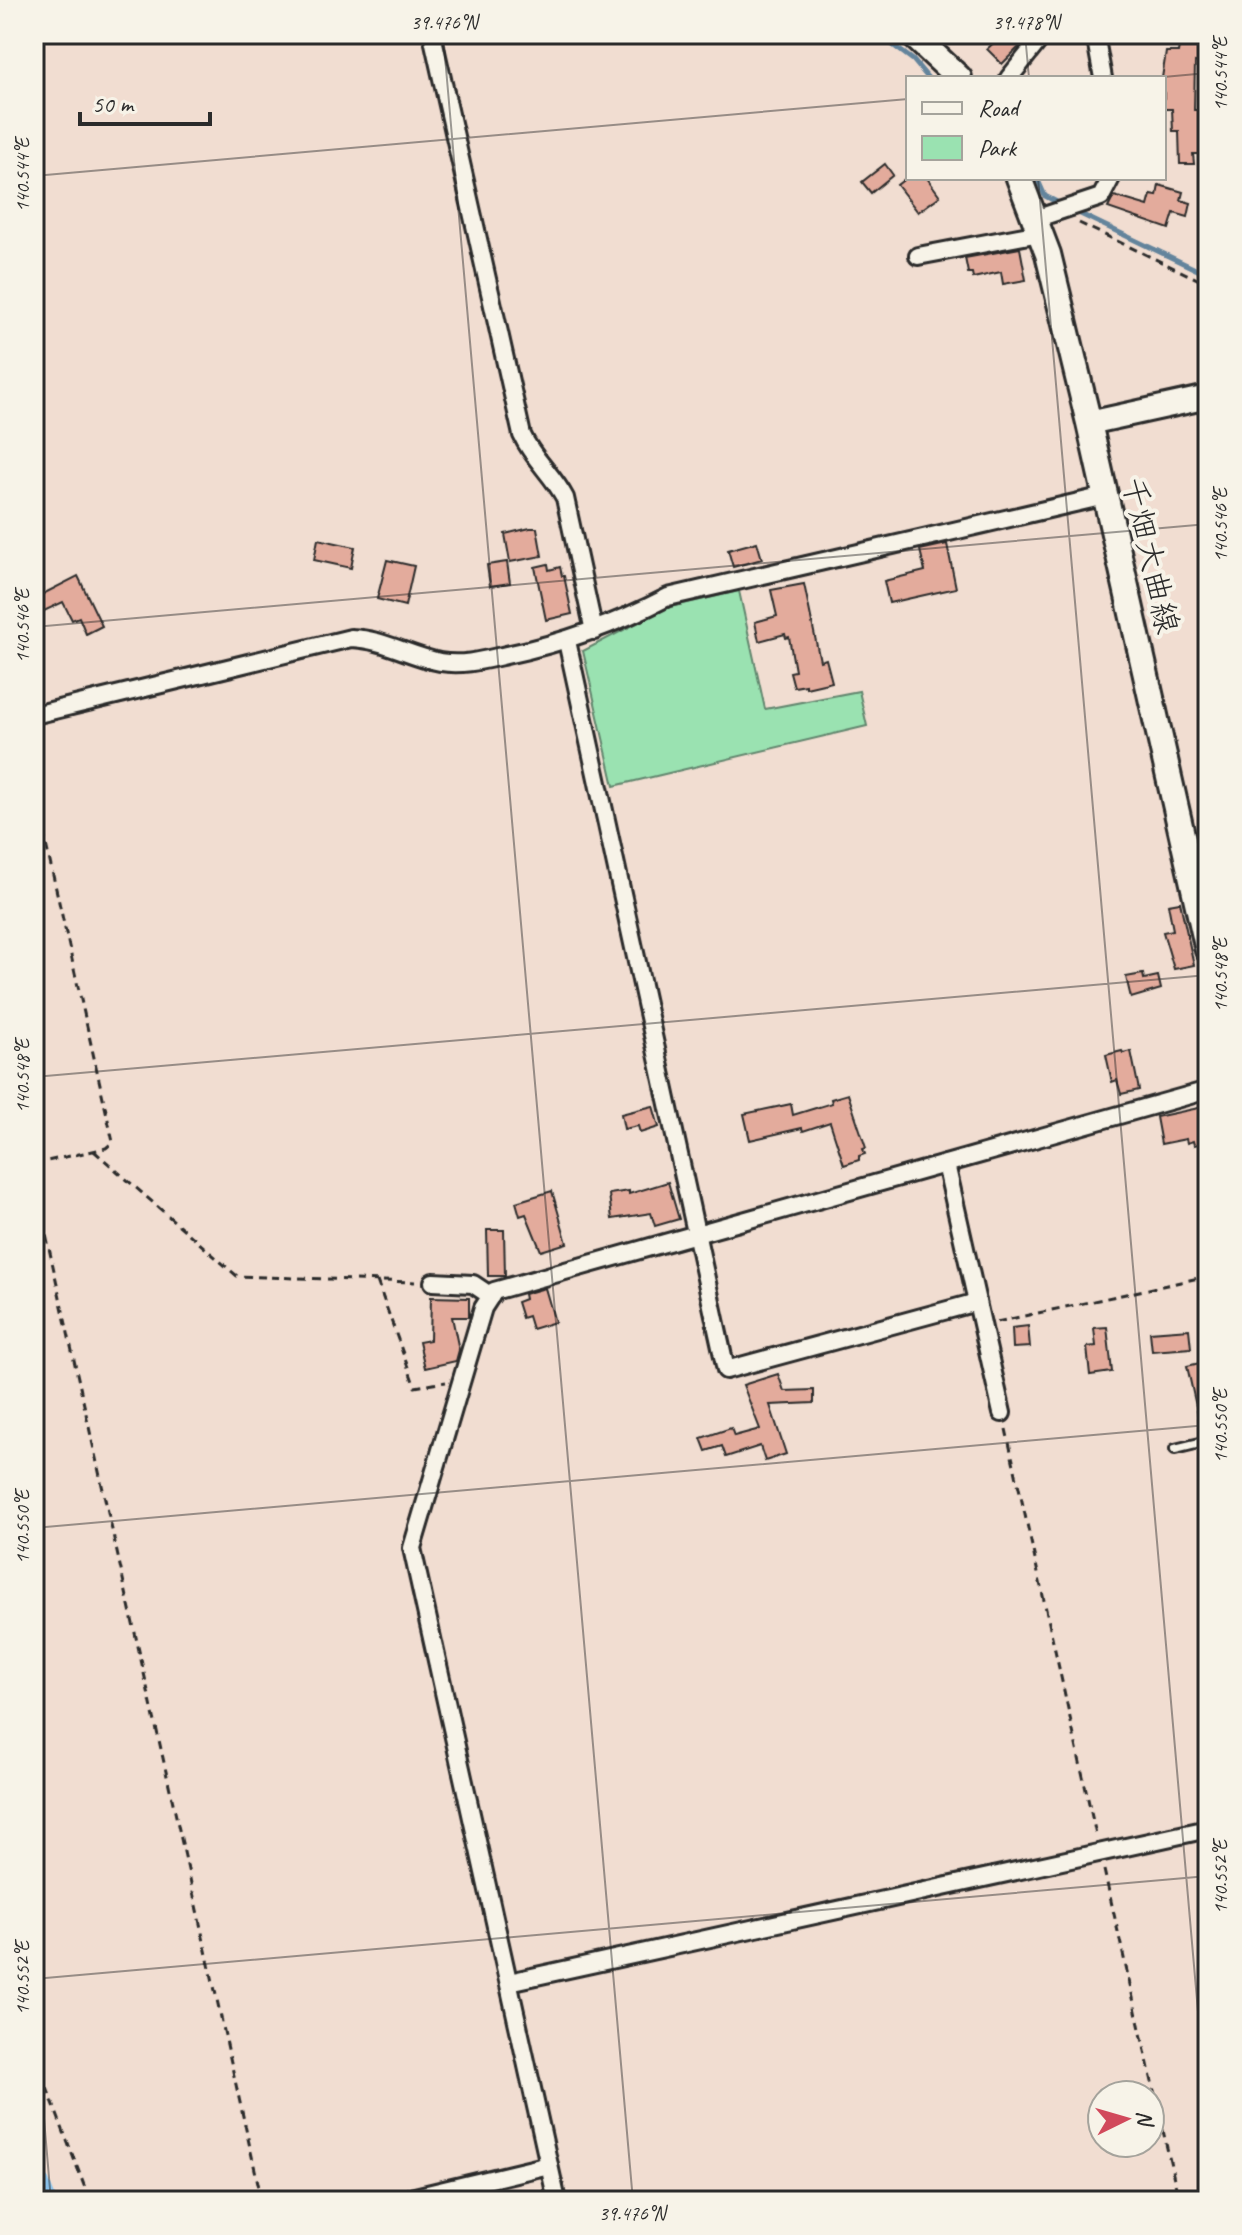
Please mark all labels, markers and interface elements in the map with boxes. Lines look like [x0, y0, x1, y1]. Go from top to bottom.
text: 39.476°N [411, 10, 480, 35]
text: 39.478°N [993, 10, 1062, 35]
text: 140.544°E [1208, 34, 1233, 111]
scale bar [80, 76, 210, 126]
legend [906, 76, 1166, 180]
text: 50 m [92, 89, 135, 119]
text: Road [978, 93, 1022, 123]
text: Park [978, 133, 1018, 163]
text: 140.544°E [10, 135, 35, 212]
street label: 千畑大曲線 [1113, 473, 1188, 638]
text: 140.546°E [1208, 485, 1233, 562]
text: 140.546°E [10, 586, 35, 663]
text: 140.548°E [1208, 935, 1233, 1012]
text: 140.548°E [10, 1036, 35, 1113]
text: 140.550°E [1208, 1386, 1233, 1463]
text: 140.550°E [10, 1487, 35, 1564]
text: 140.552°E [1208, 1837, 1233, 1914]
text: 140.552°E [10, 1938, 35, 2015]
north arrow [1086, 2079, 1166, 2159]
text: N [1130, 2109, 1160, 2129]
text: 39.476°N [599, 2201, 668, 2226]

